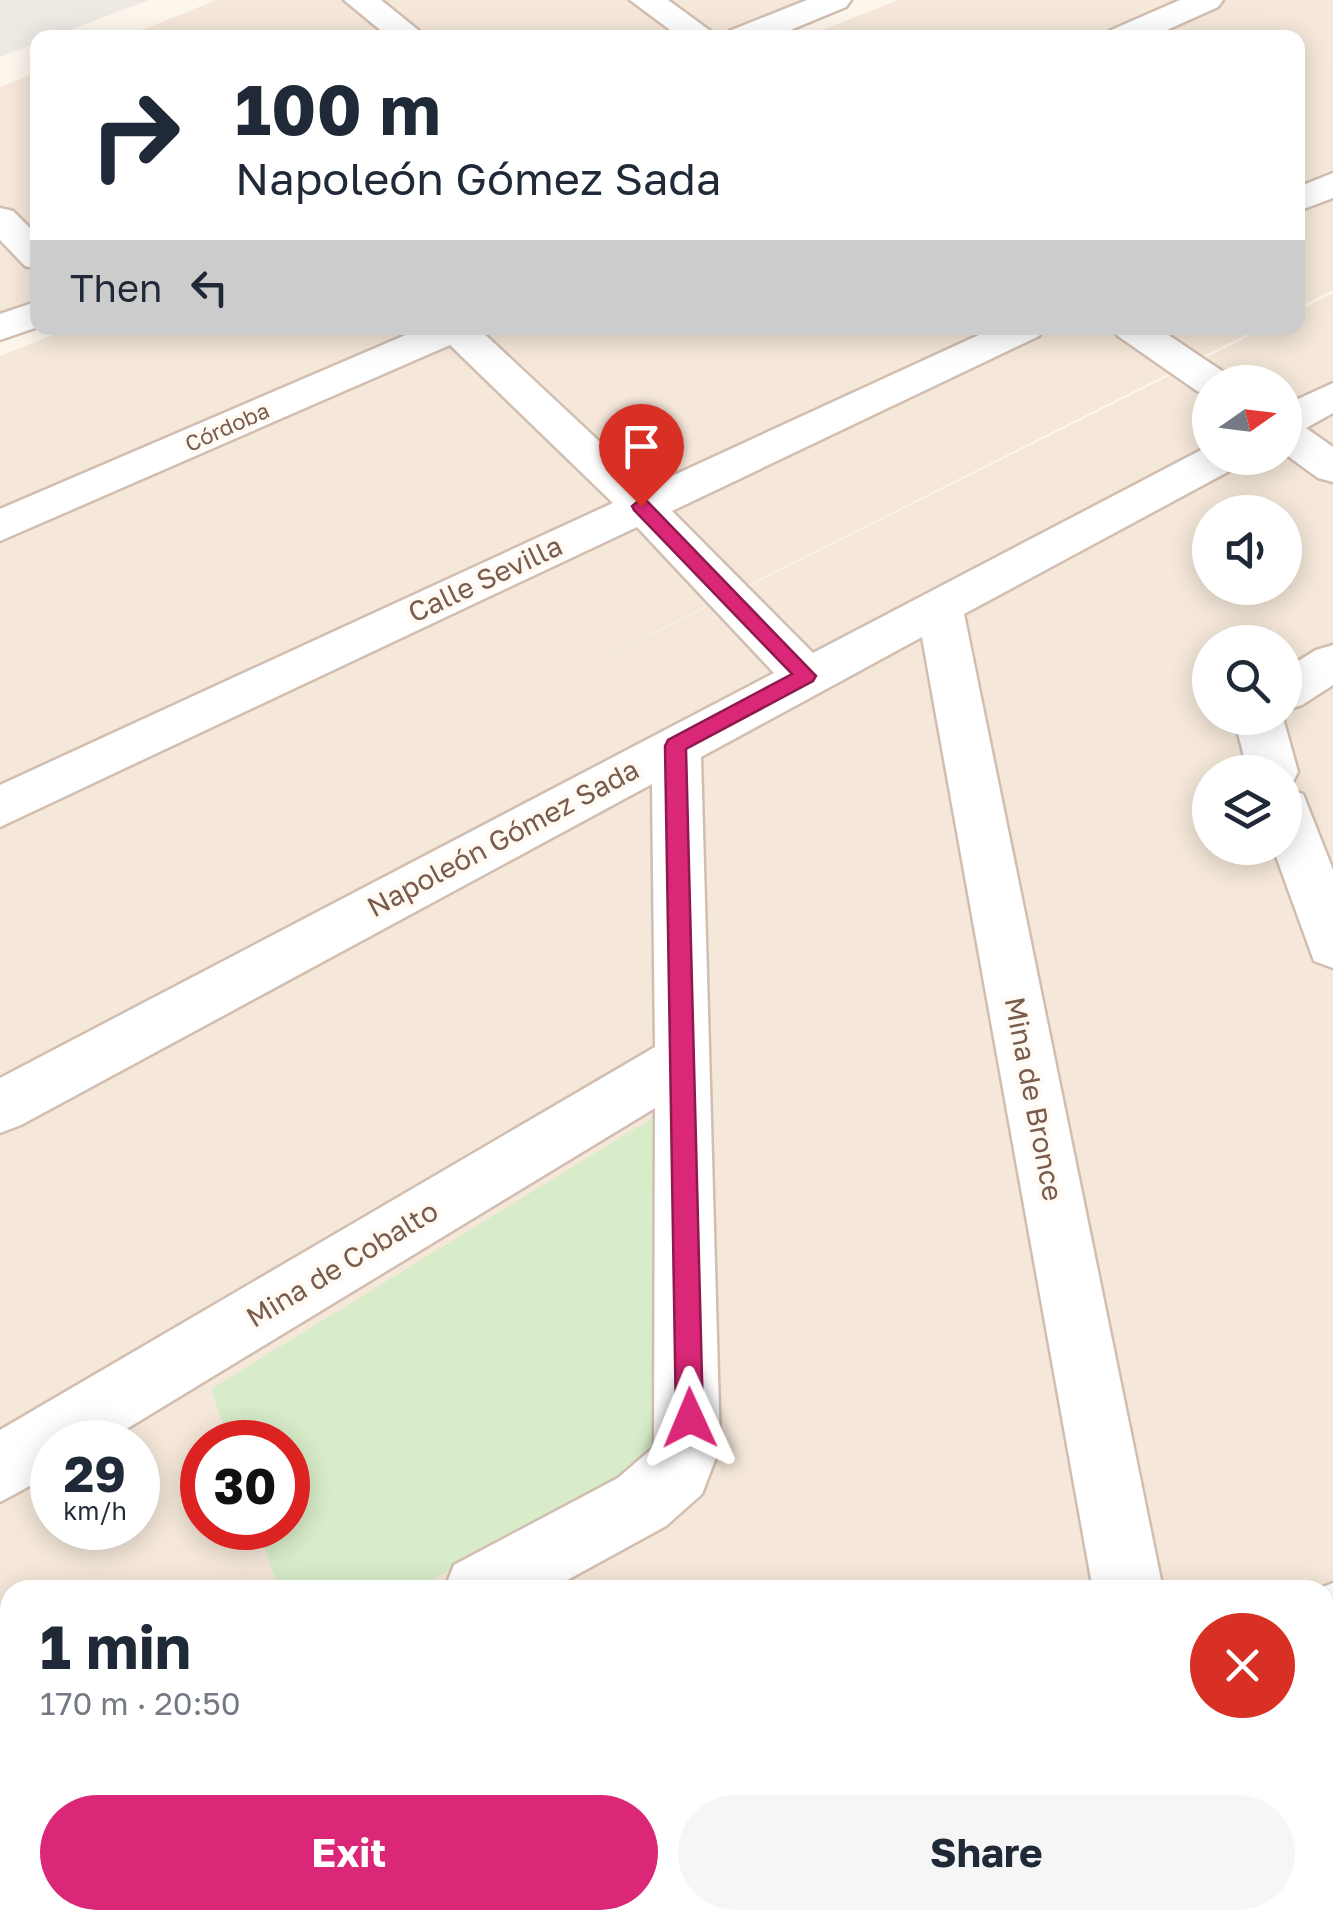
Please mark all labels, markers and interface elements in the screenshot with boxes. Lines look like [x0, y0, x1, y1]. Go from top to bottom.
text: 100 m [235, 66, 441, 150]
icon: right [70, 70, 200, 200]
text: Napoleón Gómez Sada [235, 151, 721, 205]
icon: left [182, 260, 237, 315]
text: Then [70, 265, 162, 310]
north arrow [1192, 365, 1302, 475]
map controls [1192, 365, 1302, 865]
street label: Córdoba [181, 396, 273, 457]
pin [599, 404, 684, 507]
icon: arrive [614, 419, 669, 474]
button: sound [1192, 495, 1302, 605]
street label: Calle Sevilla [402, 528, 567, 629]
button: search [1192, 625, 1302, 735]
street label: Napoleón Gómez Sada [361, 752, 644, 923]
button: layers [1192, 755, 1302, 865]
street label: Mina de Bronce [999, 994, 1070, 1204]
street label: Mina de Cobalto [240, 1193, 443, 1334]
position arrow [638, 1366, 742, 1470]
speed limit sign: 30 [180, 1420, 310, 1550]
text: 29 [64, 1443, 126, 1503]
text: km/h [63, 1495, 127, 1526]
text: 1 min [40, 1610, 191, 1682]
button: close [1190, 1613, 1295, 1718]
text: 170 m · 20:50 [40, 1684, 241, 1722]
button: Exit [40, 1795, 658, 1910]
button: Share [678, 1795, 1295, 1910]

